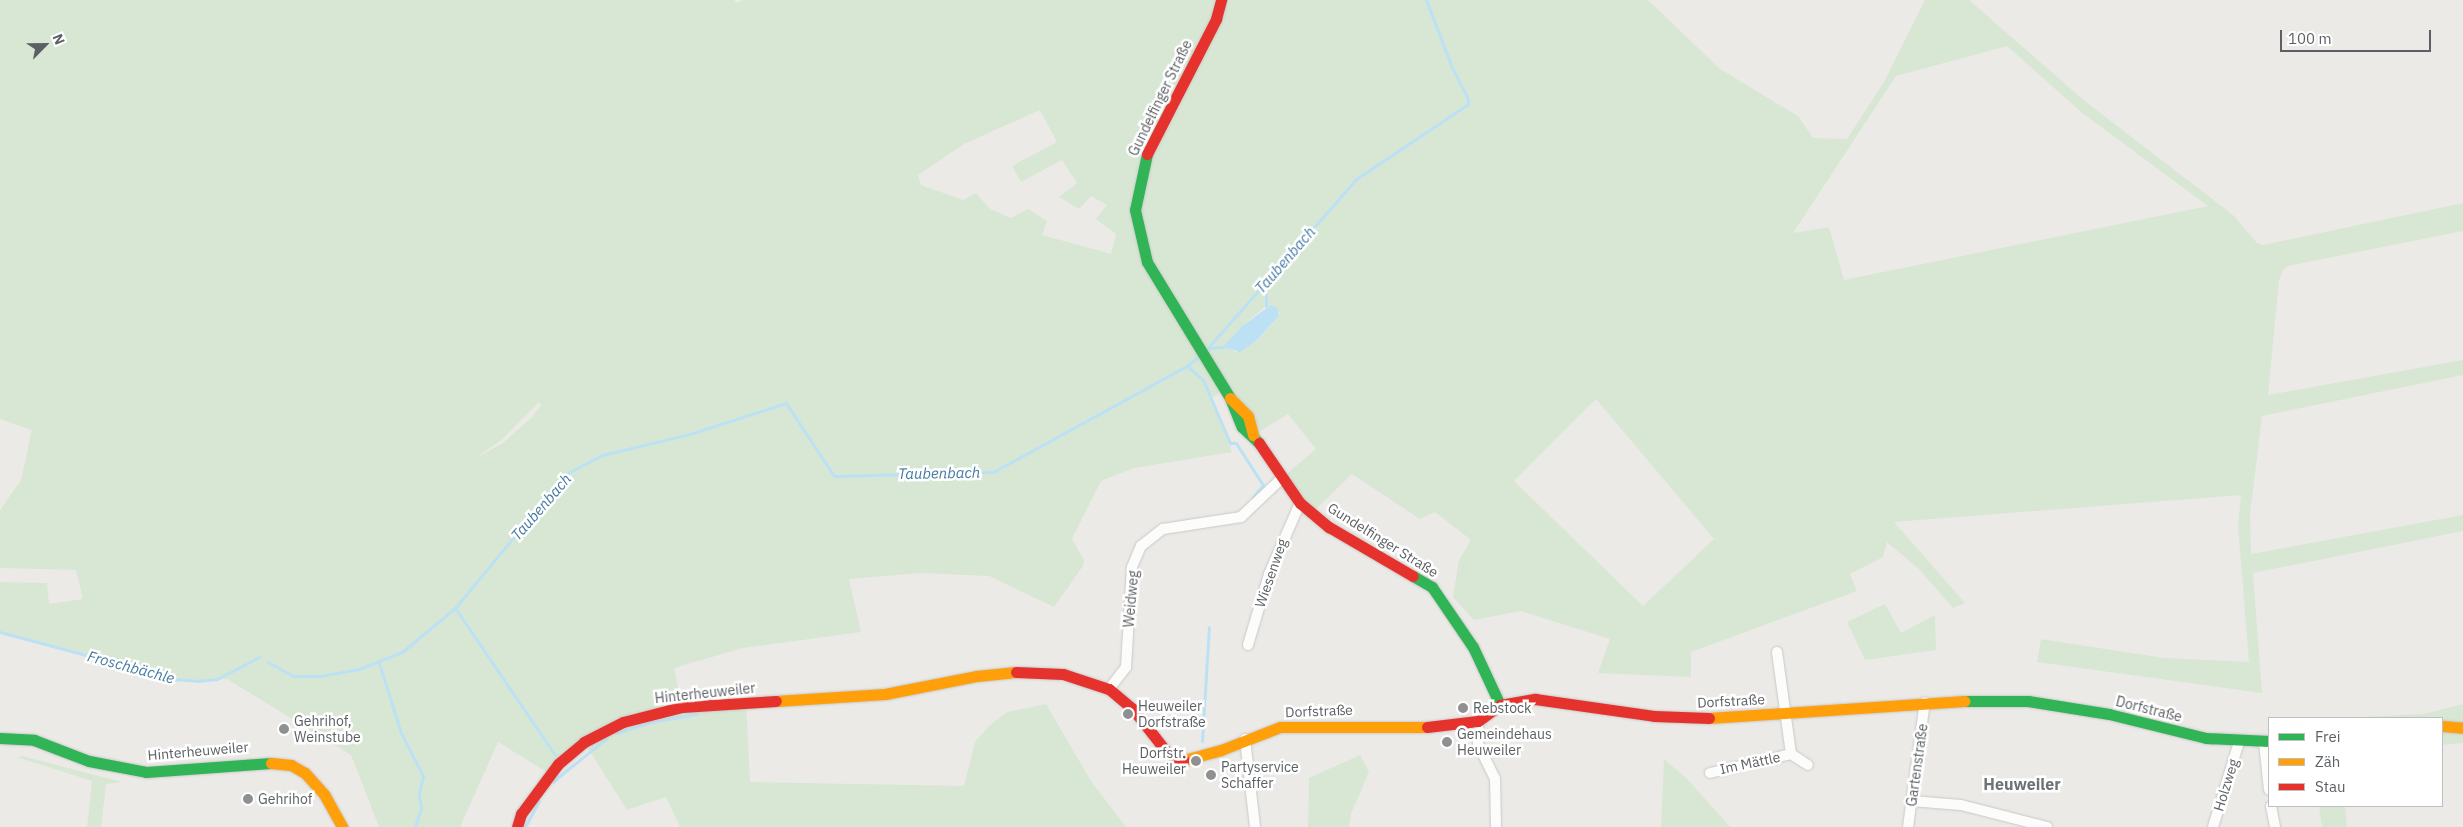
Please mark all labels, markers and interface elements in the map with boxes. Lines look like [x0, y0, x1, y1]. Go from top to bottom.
north arrow [20, 20, 70, 70]
scale bar [2283, 20, 2434, 52]
text: 100 m [2288, 29, 2332, 48]
text: N [49, 31, 69, 47]
street label: Gundelfinger Straße [1125, 37, 1195, 159]
water label: Taubenbach [1251, 223, 1319, 297]
water label: Taubenbach [898, 463, 980, 483]
water label: Taubenbach [507, 470, 575, 544]
street label: Gundelfinger Straße [1325, 499, 1441, 581]
street label: Wiesenweg [1251, 536, 1291, 610]
street label: Weidweg [1120, 570, 1142, 628]
water label: Froschbächle [86, 647, 176, 687]
street label: Hinterheuweiler [654, 679, 756, 707]
street label: Dorfstraße [1697, 691, 1765, 711]
street label: Dorfstraße [2114, 693, 2184, 725]
place label: Heuweiler Dorfstraße [1138, 698, 1206, 730]
place label: Rebstock [1473, 700, 1531, 716]
street label: Dorfstraße [1285, 701, 1353, 721]
marker: Rebstock [1457, 702, 1469, 714]
marker: Heuweiler Dorfstraße [1122, 708, 1134, 720]
place label: Gehrihof, Weinstube [294, 713, 361, 746]
legend [2268, 717, 2443, 807]
street label: Gartenstraße [1903, 722, 1931, 808]
marker: Gehrihof, Weinstube [278, 723, 290, 735]
place label: Gemeindehaus Heuweiler [1457, 726, 1552, 759]
text: Frei [2315, 727, 2341, 746]
marker: Gemeindehaus Heuweiler [1441, 736, 1453, 748]
street label: Hinterheuweiler [147, 738, 249, 764]
place label: Dorfstr. Heuweiler [1122, 745, 1186, 778]
street label: Im Mättle [1718, 748, 1782, 778]
text: Zäh [2315, 752, 2340, 771]
marker: Dorfstr. Heuweiler [1190, 755, 1202, 767]
street label: Holzweg [2210, 757, 2242, 813]
place label: Partyservice Schaffer [1221, 759, 1299, 792]
marker: Partyservice Schaffer [1205, 769, 1217, 781]
district label: Heuweiler [1983, 774, 2061, 794]
text: Stau [2315, 777, 2346, 796]
place label: Gehrihof [258, 791, 312, 807]
marker: Gehrihof [242, 793, 254, 805]

